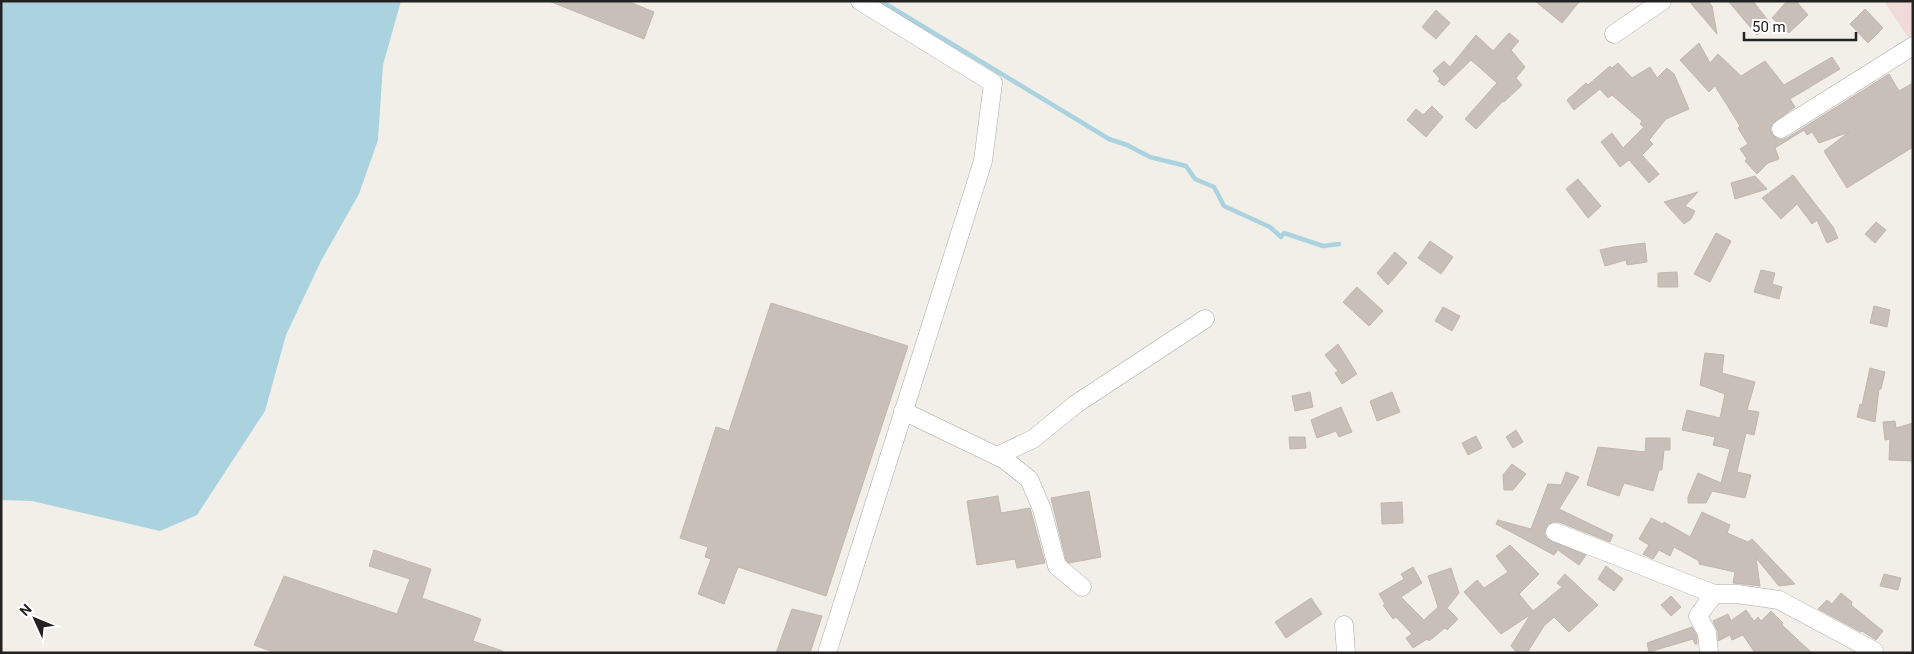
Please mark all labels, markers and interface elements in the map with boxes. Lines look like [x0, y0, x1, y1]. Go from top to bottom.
scale bar [1744, 10, 1856, 42]
text: 50 m [1752, 18, 1786, 36]
north arrow [10, 594, 60, 644]
text: N [16, 601, 35, 619]

